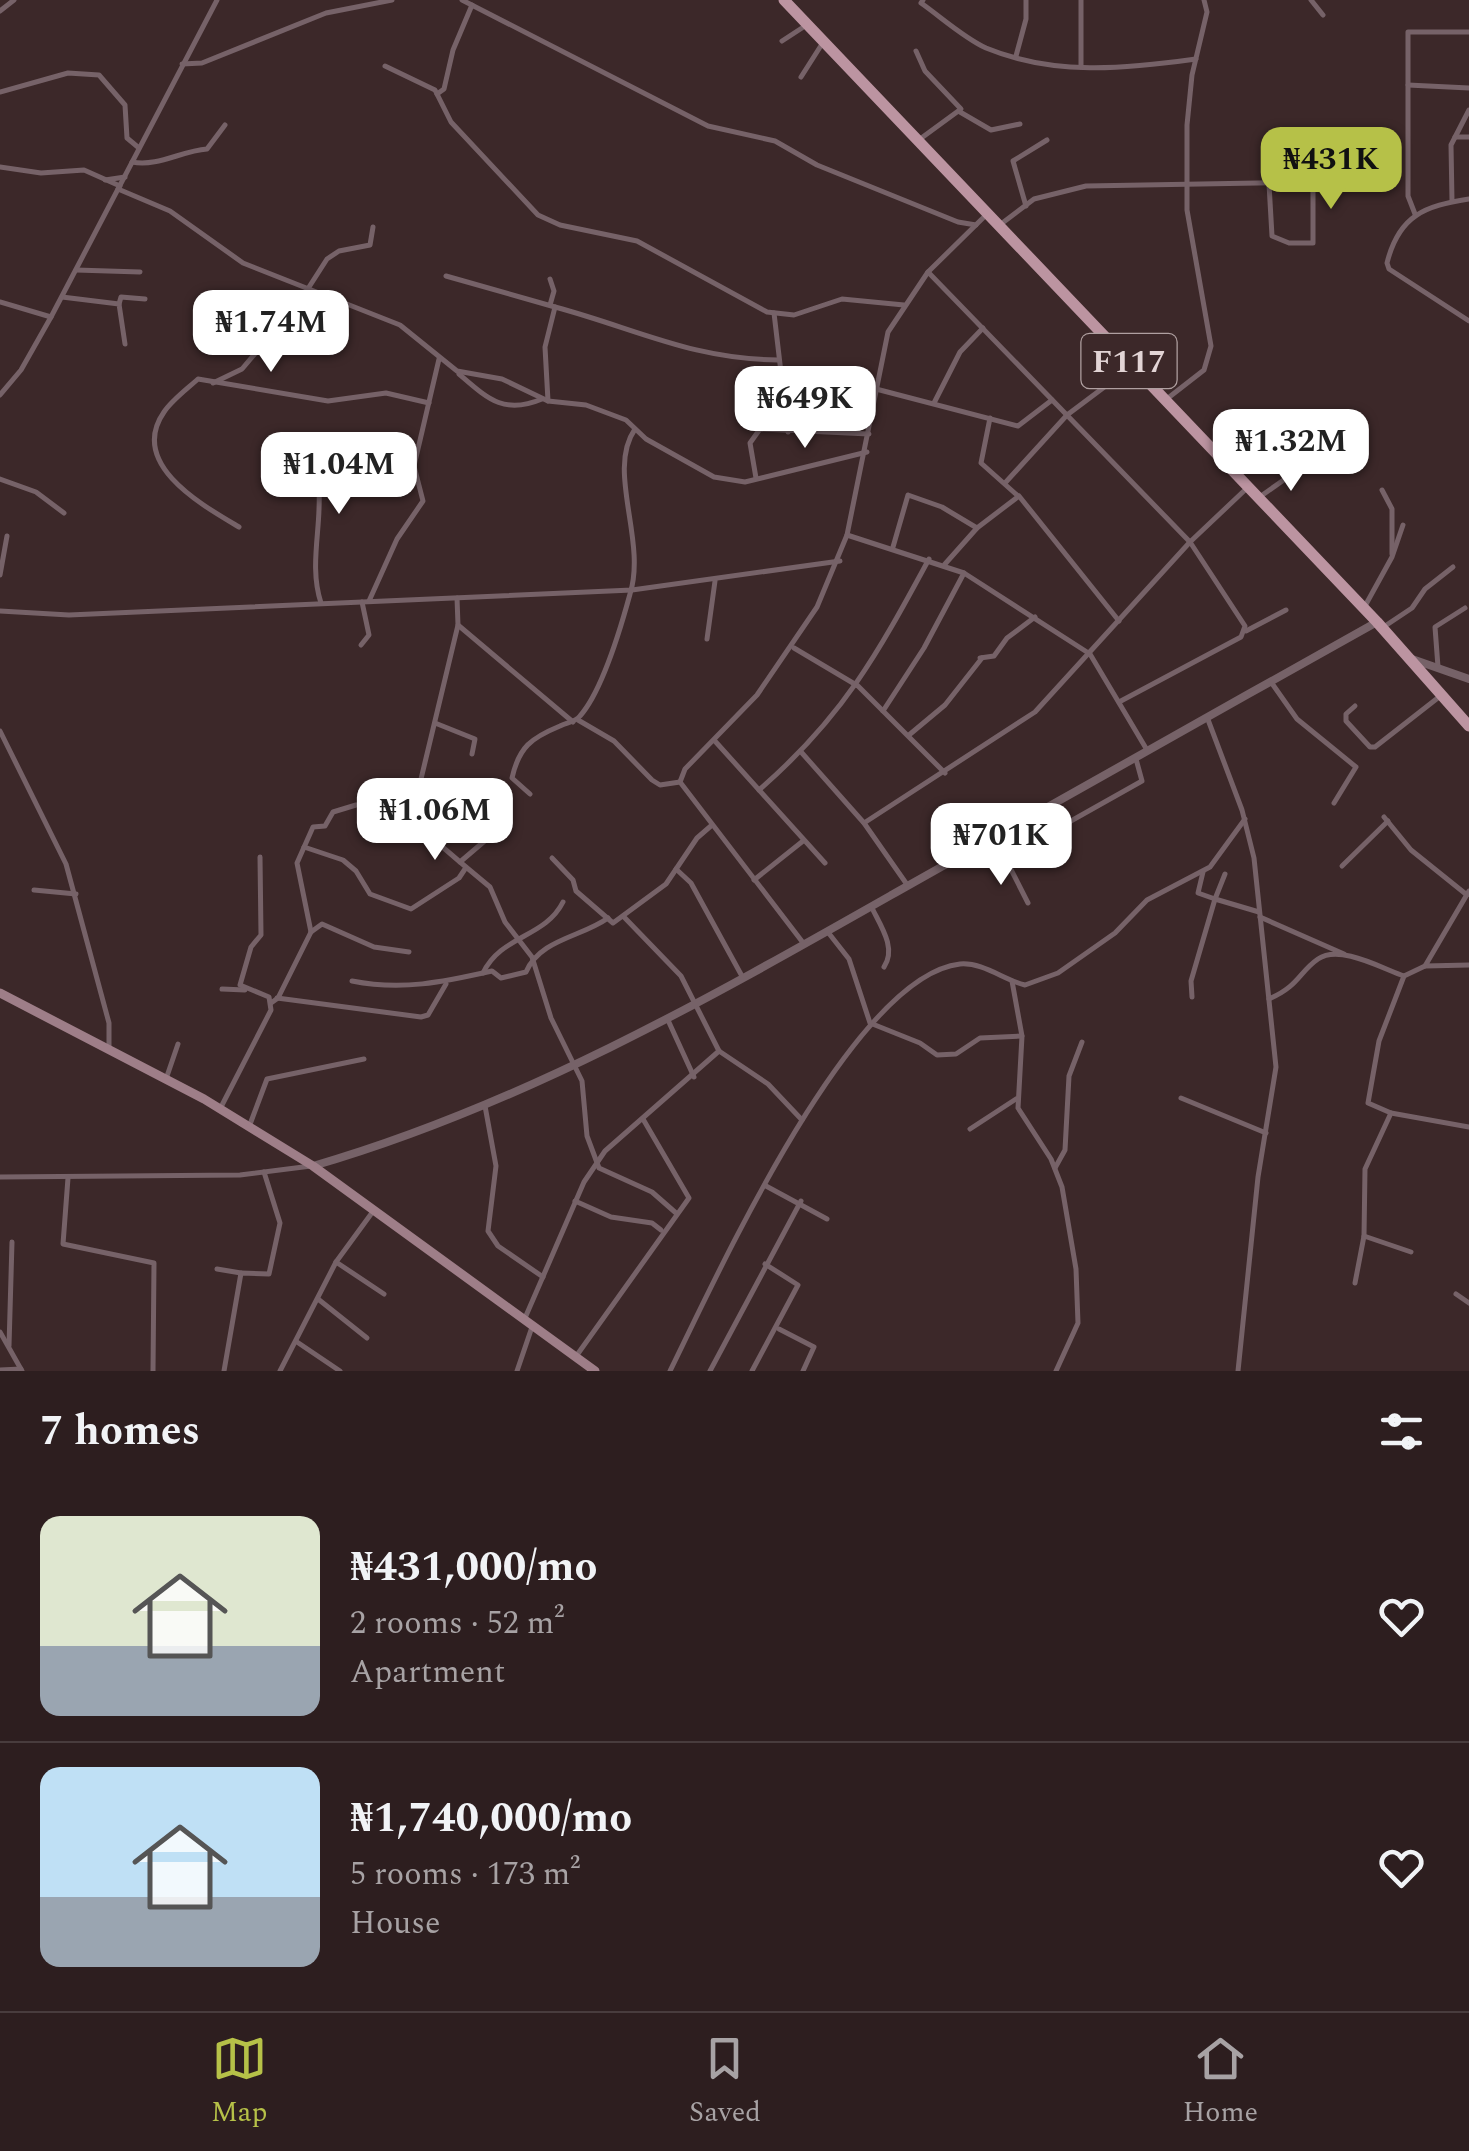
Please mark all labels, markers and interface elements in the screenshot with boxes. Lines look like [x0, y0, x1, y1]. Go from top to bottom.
pin: ₦431K [1261, 127, 1401, 212]
text: ₦431K [1283, 135, 1379, 184]
pin: ₦1.74M [190, 290, 352, 375]
text: ₦1.74M [215, 298, 327, 347]
road number: F117 [1082, 334, 1176, 388]
pin: ₦649K [735, 366, 875, 451]
text: ₦649K [757, 374, 853, 423]
pin: ₦1.32M [1210, 409, 1372, 494]
text: ₦1.32M [1235, 417, 1347, 466]
pin: ₦1.04M [258, 432, 420, 517]
text: ₦1.04M [283, 440, 395, 489]
pin: ₦1.06M [354, 778, 516, 863]
text: ₦1.06M [379, 786, 491, 835]
pin: ₦701K [931, 803, 1071, 888]
text: ₦701K [953, 811, 1049, 860]
text: 7 homes [40, 1400, 200, 1463]
icon: filters [1374, 1404, 1429, 1459]
text: ₦431,000/mo [350, 1536, 598, 1599]
icon: home [120, 1556, 240, 1676]
icon: heart [1374, 1589, 1429, 1644]
text: 2 rooms · 52 m² [350, 1599, 564, 1648]
text: Apartment [350, 1648, 505, 1697]
text: ₦1,740,000/mo [350, 1787, 632, 1850]
icon: home [120, 1807, 240, 1927]
icon: heart [1374, 1840, 1429, 1895]
text: 5 rooms · 173 m² [350, 1850, 580, 1899]
text: House [350, 1899, 440, 1948]
tab: Map [211, 2031, 267, 2134]
tab: Saved [689, 2031, 761, 2134]
tab: Home [1183, 2031, 1258, 2134]

